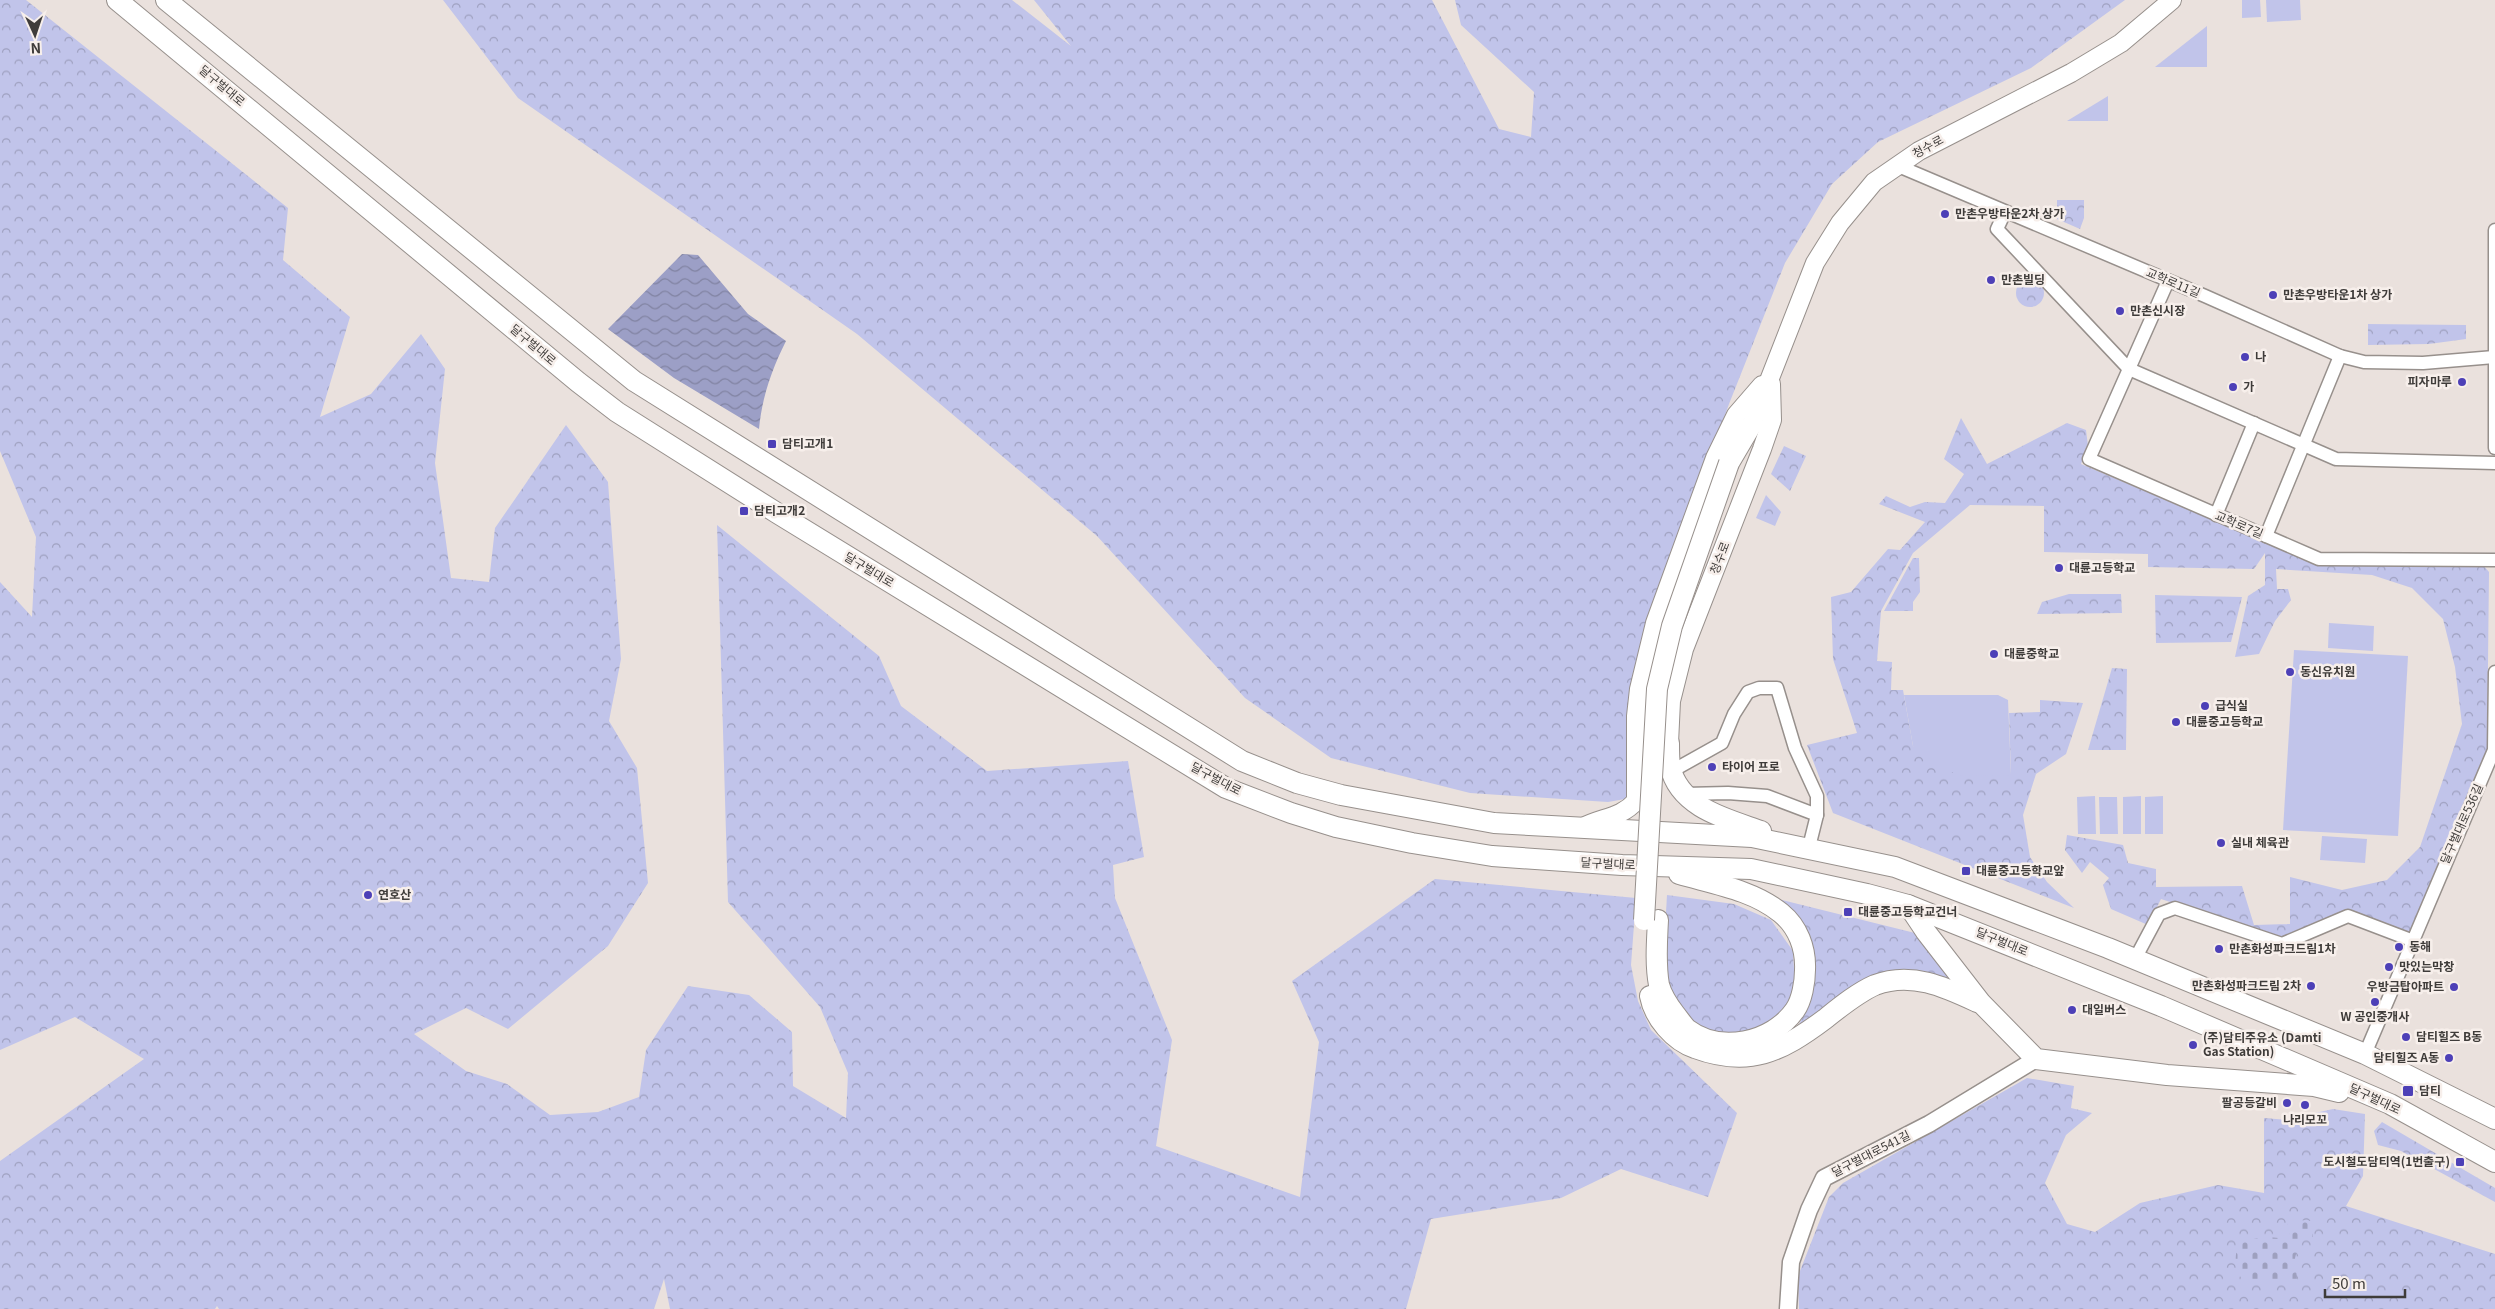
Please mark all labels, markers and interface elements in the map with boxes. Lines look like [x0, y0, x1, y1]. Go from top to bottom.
north arrow [10, 10, 60, 60]
text: N [30, 39, 41, 59]
street label: 달구벌대로 [196, 61, 250, 109]
street label: 청수로 [1909, 130, 1946, 161]
place label: 만촌우방타운2차 상가 [1955, 204, 2064, 221]
marker: 만촌우방타운2차 상가 [1939, 208, 1951, 220]
street label: 교학로11길 [2144, 263, 2203, 301]
place label: 만촌빌딩 [2001, 270, 2045, 287]
marker: 만촌빌딩 [1985, 274, 1997, 286]
place label: 만촌우방타운1차 상가 [2283, 285, 2392, 302]
marker: 만촌우방타운1차 상가 [2267, 289, 2279, 301]
place label: 만촌신시장 [2130, 301, 2185, 318]
marker: 만촌신시장 [2114, 305, 2126, 317]
street label: 달구벌대로 [507, 320, 561, 368]
place label: 나 [2255, 347, 2266, 364]
marker: 나 [2239, 351, 2251, 363]
place label: 피자마루 [2408, 372, 2452, 389]
marker: 피자마루 [2456, 376, 2468, 388]
place label: 가 [2243, 377, 2254, 394]
marker: 가 [2227, 381, 2239, 393]
place label: 담티고개1 [782, 434, 833, 451]
marker: 담티고개1 [766, 438, 778, 450]
place label: 담티고개2 [754, 501, 805, 518]
marker: 담티고개2 [738, 505, 750, 517]
street label: 교학로7길 [2213, 506, 2266, 541]
street label: 청수로 [1705, 539, 1732, 576]
street label: 달구벌대로 [842, 547, 898, 590]
place label: 대륜고등학교 [2069, 558, 2135, 575]
marker: 대륜고등학교 [2053, 562, 2065, 574]
place label: 대륜중학교 [2004, 644, 2059, 661]
marker: 대륜중학교 [1988, 648, 2000, 660]
place label: 동신유치원 [2300, 662, 2355, 679]
marker: 동신유치원 [2284, 666, 2296, 678]
place label: 급식실 [2215, 696, 2248, 713]
marker: 급식실 [2199, 700, 2211, 712]
place label: 대륜중고등학교 [2186, 712, 2263, 729]
marker: 대륜중고등학교 [2170, 716, 2182, 728]
street label: 달구벌대로 [1188, 757, 1245, 798]
place label: 타이어 프로 [1722, 757, 1780, 774]
marker: 타이어 프로 [1706, 761, 1718, 773]
street label: 달구벌대로536길 [2435, 781, 2486, 866]
place label: 실내 체육관 [2231, 833, 2289, 850]
marker: 실내 체육관 [2215, 837, 2227, 849]
street label: 달구벌대로 [1580, 853, 1636, 872]
place label: 대륜중고등학교앞 [1976, 861, 2064, 878]
marker: 대륜중고등학교앞 [1960, 865, 1972, 877]
place label: 연호산 [378, 885, 411, 902]
marker: 연호산 [362, 889, 374, 901]
place label: 대륜중고등학교건너 [1858, 902, 1957, 919]
marker: 대륜중고등학교건너 [1842, 906, 1854, 918]
street label: 달구벌대로 [1974, 922, 2031, 959]
place label: 동해 [2409, 937, 2431, 954]
place label: 만촌화성파크드림1차 [2229, 939, 2335, 956]
marker: 동해 [2393, 941, 2405, 953]
marker: 만촌화성파크드림1차 [2213, 943, 2225, 955]
place label: 맛있는막창 [2399, 957, 2454, 974]
marker: 맛있는막창 [2383, 961, 2395, 973]
place label: 만촌화성파크드림 2차 [2192, 976, 2301, 993]
place label: 우방금탑아파트 [2367, 977, 2444, 994]
marker: 만촌화성파크드림 2차 [2305, 980, 2317, 992]
marker: 우방금탑아파트 [2448, 981, 2460, 993]
marker: W 공인중개사 [2369, 996, 2381, 1008]
place label: 대일버스 [2082, 1000, 2126, 1017]
marker: 대일버스 [2066, 1004, 2078, 1016]
place label: W 공인중개사 [2341, 1007, 2409, 1024]
place label: 담티힐즈 B동 [2416, 1027, 2482, 1044]
place label: (주)담티주유소 (Damti Gas Station) [2203, 1028, 2322, 1059]
marker: 담티힐즈 B동 [2400, 1031, 2412, 1043]
marker: (주)담티주유소 (Damti Gas Station) [2187, 1039, 2199, 1051]
place label: 담티힐즈 A동 [2373, 1048, 2439, 1065]
marker: 담티힐즈 A동 [2443, 1052, 2455, 1064]
street label: 달구벌대로 [2347, 1078, 2404, 1117]
place label: 담티 [2419, 1081, 2441, 1098]
marker: 담티 [2401, 1084, 2415, 1098]
place label: 팔공등갈비 [2222, 1093, 2277, 1110]
marker: 팔공등갈비 [2281, 1097, 2293, 1109]
marker: 나리모꼬 [2299, 1099, 2311, 1111]
place label: 나리모꼬 [2283, 1110, 2327, 1127]
street label: 달구벌대로541길 [1828, 1126, 1913, 1180]
place label: 도시철도담티역(1번출구) [2323, 1152, 2450, 1169]
marker: 도시철도담티역(1번출구) [2454, 1156, 2466, 1168]
scale bar [2325, 1266, 2405, 1298]
text: 50 m [2332, 1272, 2366, 1293]

